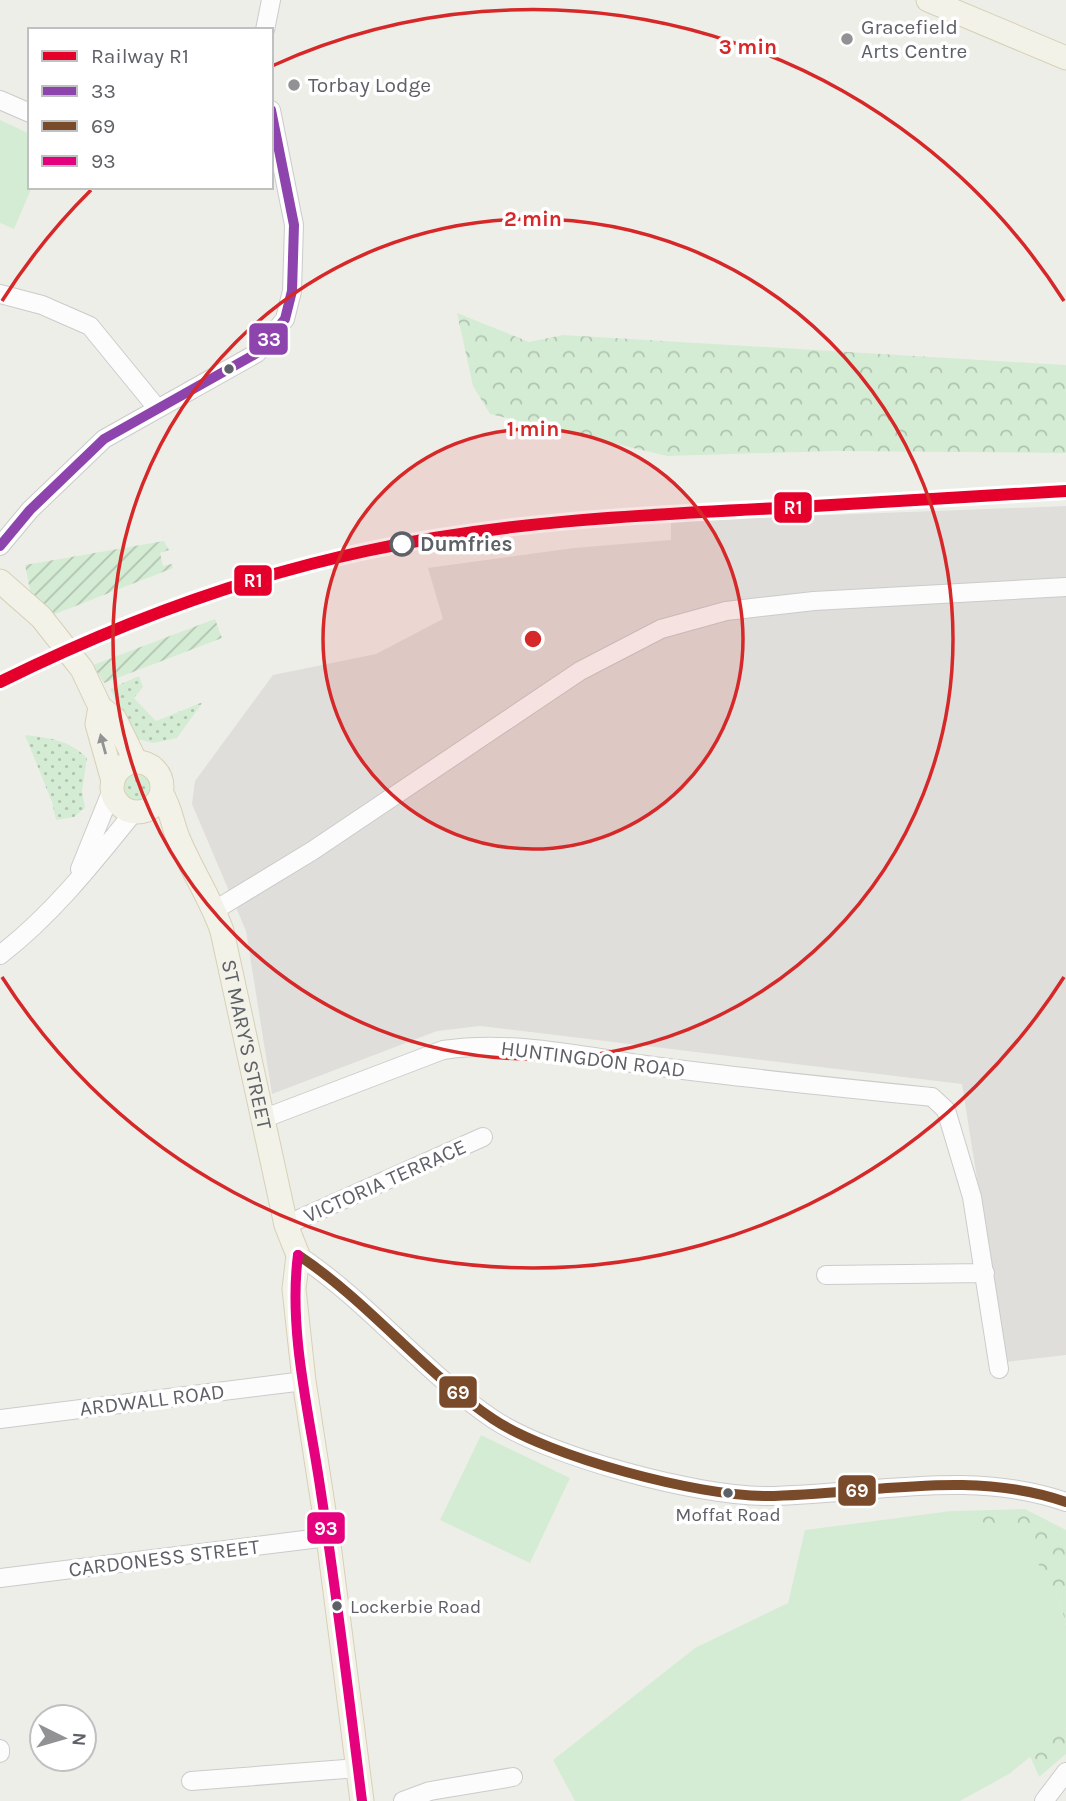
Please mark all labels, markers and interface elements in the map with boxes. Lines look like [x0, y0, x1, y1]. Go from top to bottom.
place label: Gracefield Arts Centre [861, 15, 967, 63]
legend [28, 28, 273, 189]
marker: Gracefield Arts Centre [839, 31, 855, 47]
text: 3 min [719, 35, 777, 59]
text: Railway R1 [91, 44, 189, 68]
place label: Torbay Lodge [308, 73, 431, 97]
marker: Torbay Lodge [286, 77, 302, 93]
text: 33 [91, 79, 116, 103]
text: 69 [91, 114, 115, 138]
text: 93 [91, 149, 116, 173]
text: 2 min [504, 207, 562, 231]
line badge: 33 [248, 322, 289, 356]
text: 33 [257, 329, 281, 351]
unlabelled marker [222, 362, 236, 376]
text: 1 min [507, 417, 559, 441]
line badge: R1 [773, 491, 813, 524]
text: R1 [783, 497, 803, 519]
marker: Dumfries [390, 532, 414, 556]
place label: Dumfries [420, 532, 513, 556]
line badge: R1 [233, 564, 273, 597]
text: R1 [243, 570, 263, 592]
centre of rings [521, 627, 545, 651]
one-way arrow [97, 733, 108, 755]
street label: ST MARY'S STREET [217, 957, 277, 1132]
street label: HUNTINGDON ROAD [499, 1036, 687, 1082]
street label: VICTORIA TERRACE [300, 1134, 470, 1228]
line badge: 69 [438, 1375, 478, 1409]
street label: ARDWALL ROAD [78, 1379, 226, 1421]
text: 69 [446, 1382, 470, 1404]
line badge: 69 [837, 1474, 877, 1507]
text: 69 [845, 1480, 869, 1502]
marker: Moffat Road [721, 1486, 735, 1500]
place label: Moffat Road [675, 1504, 781, 1526]
line badge: 93 [306, 1511, 346, 1545]
text: 93 [314, 1518, 338, 1540]
street label: CARDONESS STREET [67, 1534, 261, 1582]
place label: Lockerbie Road [350, 1596, 481, 1618]
marker: Lockerbie Road [330, 1599, 344, 1613]
north arrow [28, 1703, 98, 1773]
text: N [67, 1732, 90, 1747]

